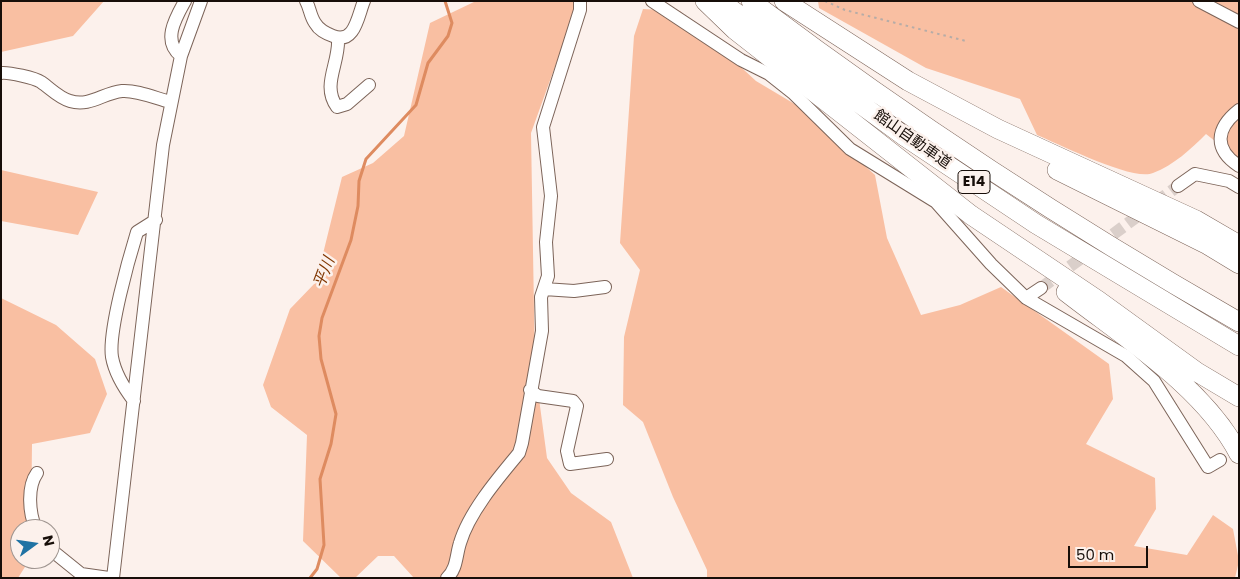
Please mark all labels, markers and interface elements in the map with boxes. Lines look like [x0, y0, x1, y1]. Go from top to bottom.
street label: 館山自動車道 [870, 107, 954, 173]
road number: E14 [958, 170, 990, 193]
water label: 平川 [310, 255, 340, 291]
north arrow [10, 519, 60, 569]
text: N [38, 533, 60, 548]
scale bar [1070, 536, 1150, 568]
text: 50 m [1076, 544, 1114, 565]

